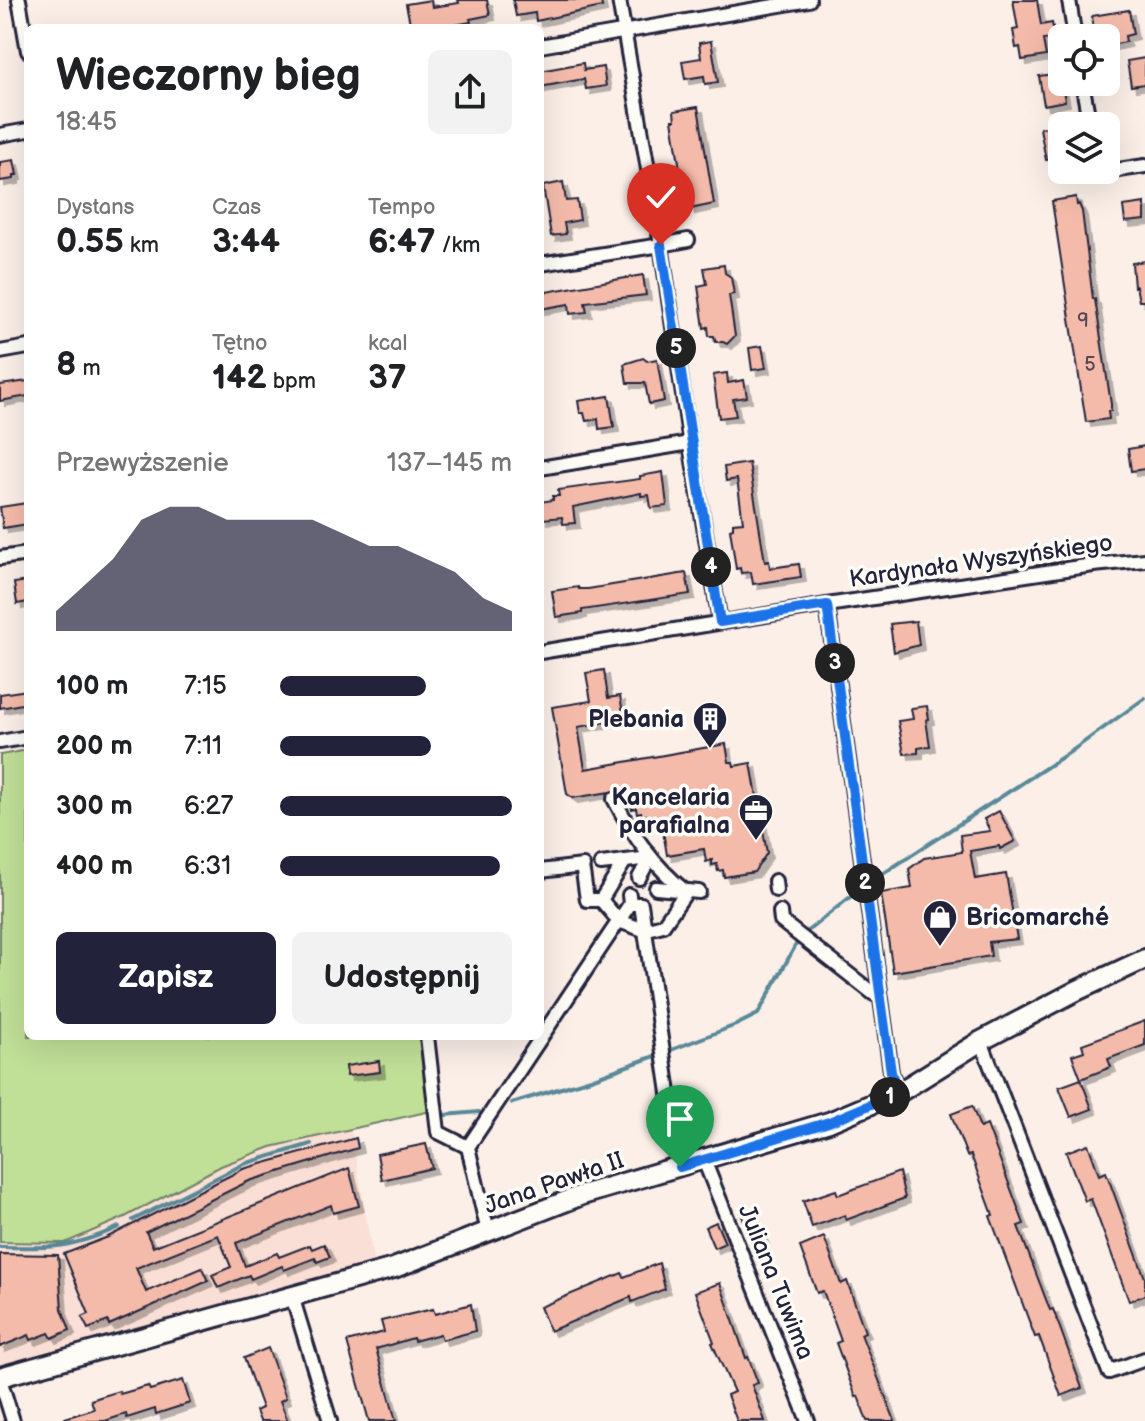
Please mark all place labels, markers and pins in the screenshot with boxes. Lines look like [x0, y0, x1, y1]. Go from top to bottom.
pin [627, 163, 695, 245]
pin: 5 [656, 328, 696, 368]
pin: 4 [691, 547, 731, 587]
pin: 3 [815, 643, 855, 683]
building icon: Plebania [691, 700, 729, 750]
place label: Plebania [588, 705, 684, 734]
place label: Kancelaria parafialna [612, 783, 730, 840]
office icon: Kancelaria parafialna [737, 792, 775, 842]
pin: 2 [845, 863, 885, 903]
shop icon: Bricomarché [921, 898, 959, 948]
place label: Bricomarché [966, 903, 1109, 932]
pin: 1 [870, 1077, 910, 1117]
pin [646, 1085, 714, 1167]

